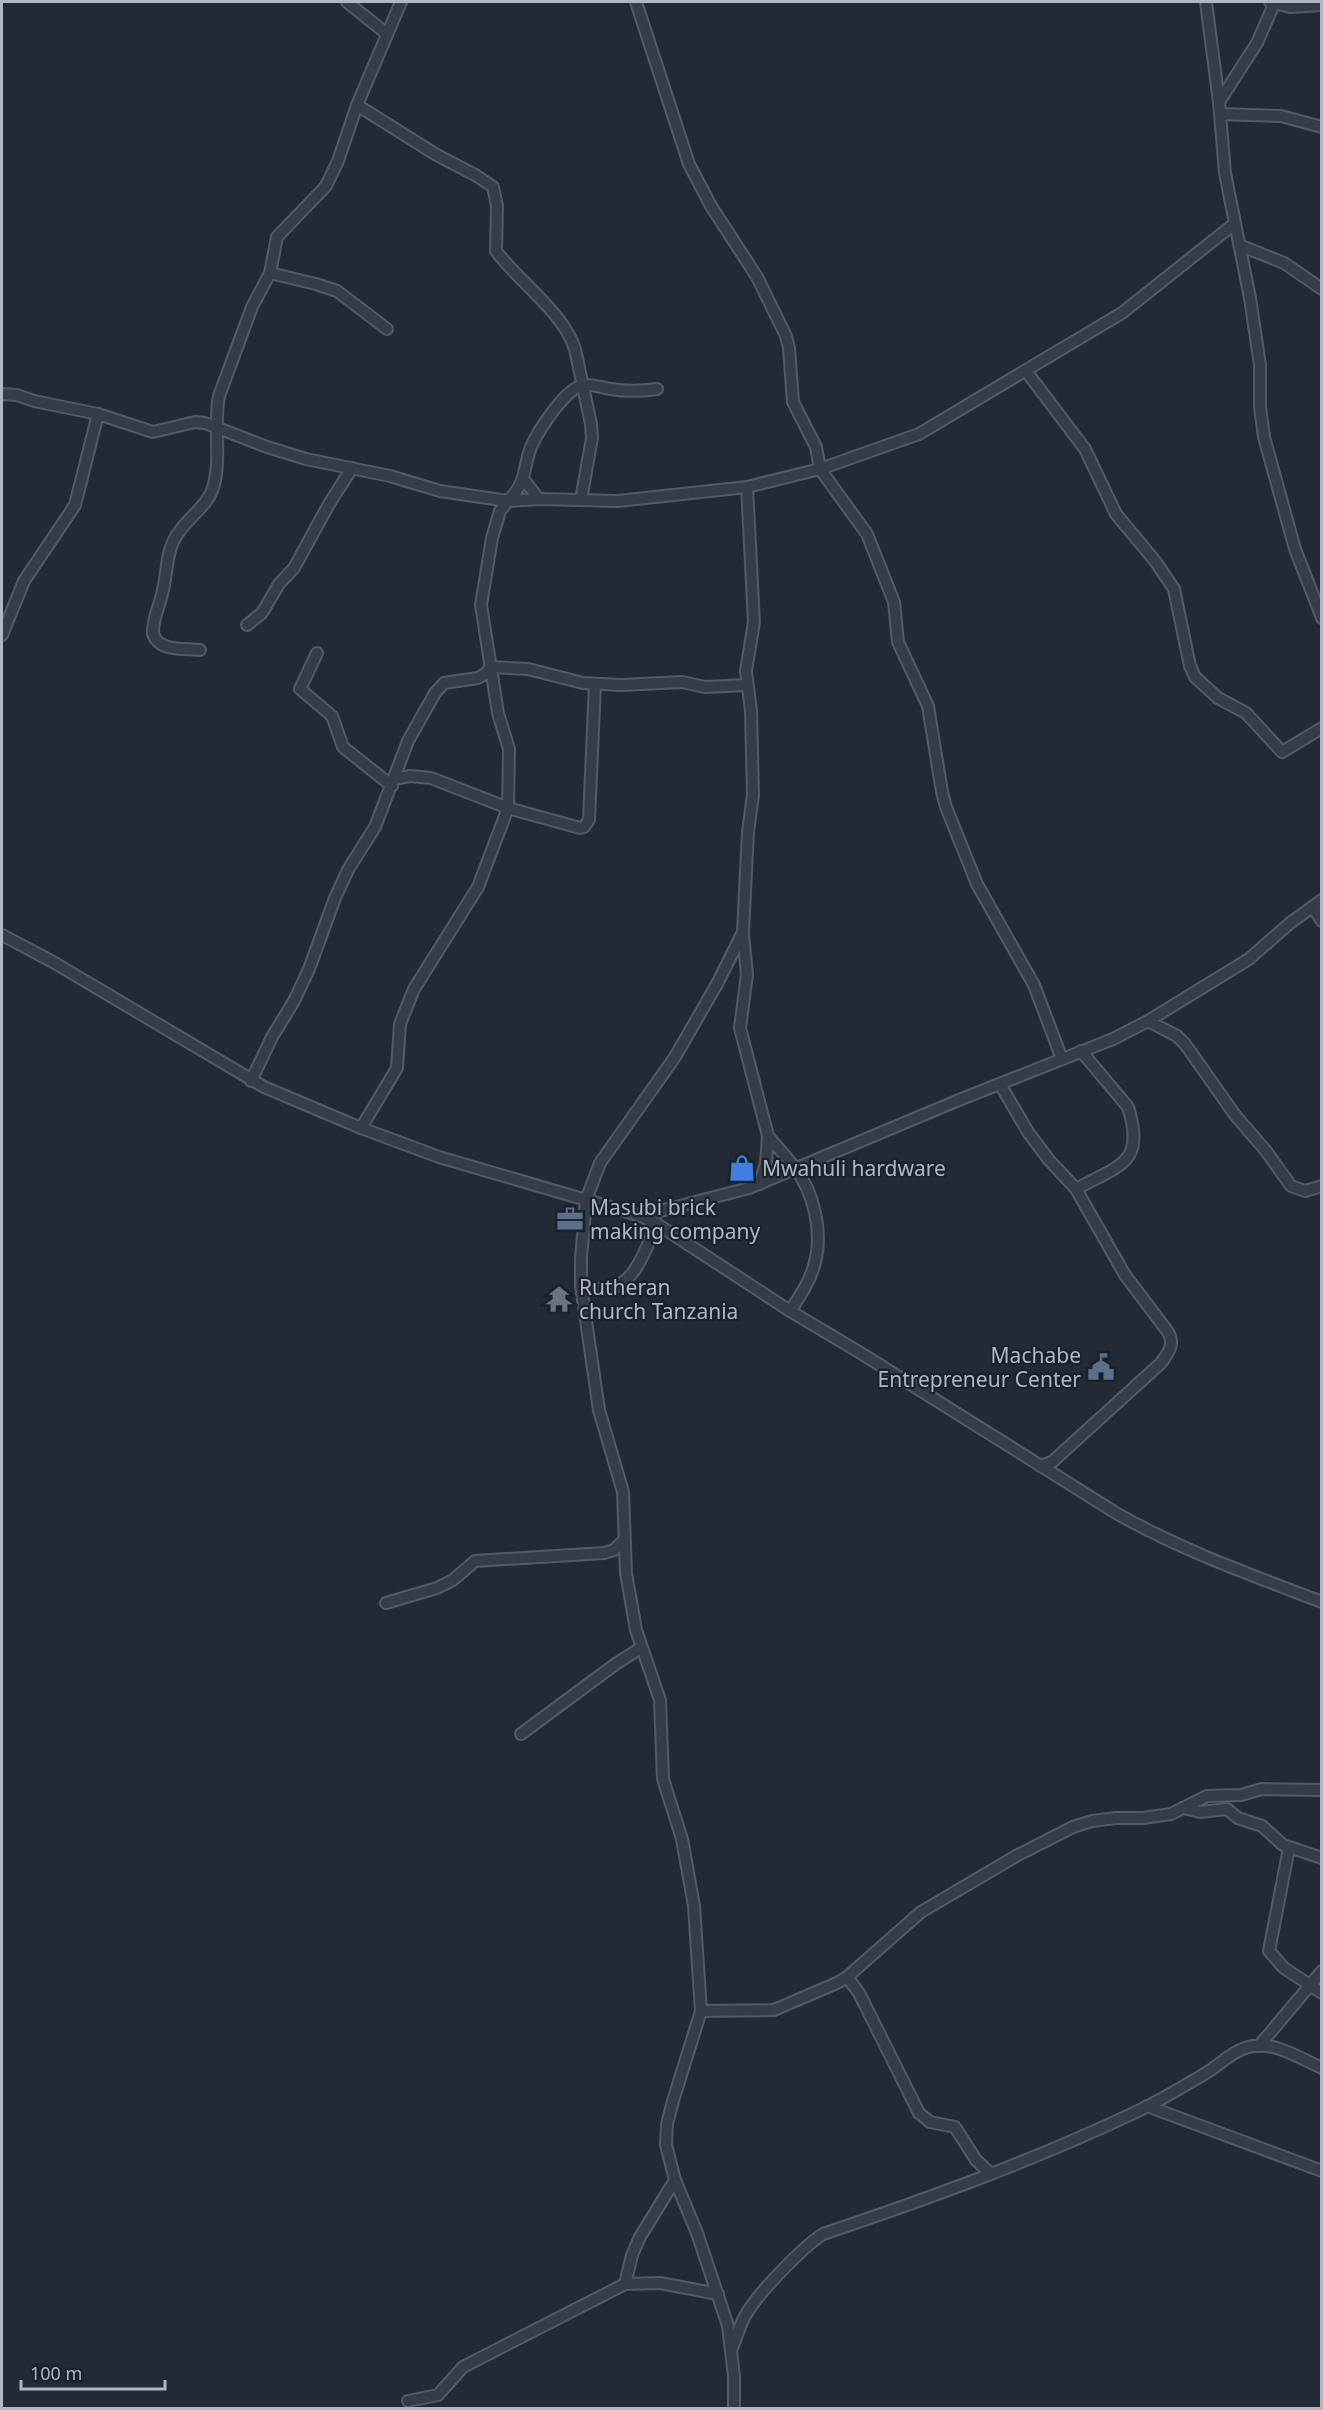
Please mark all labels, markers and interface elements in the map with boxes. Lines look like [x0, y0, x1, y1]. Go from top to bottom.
shop icon: Mwahuli hardware [727, 1153, 757, 1183]
place label: Mwahuli hardware [762, 1154, 946, 1182]
place label: Masubi brick making company [590, 1193, 760, 1245]
office icon: Masubi brick making company [555, 1204, 585, 1234]
place label: Rutheran church Tanzania [579, 1273, 738, 1325]
temple icon: Rutheran church Tanzania [544, 1284, 574, 1314]
place label: Machabe Entrepreneur Center [878, 1341, 1081, 1393]
public building icon: Machabe Entrepreneur Center [1086, 1352, 1116, 1382]
scale bar [21, 2353, 165, 2391]
text: 100 m [30, 2361, 82, 2385]

